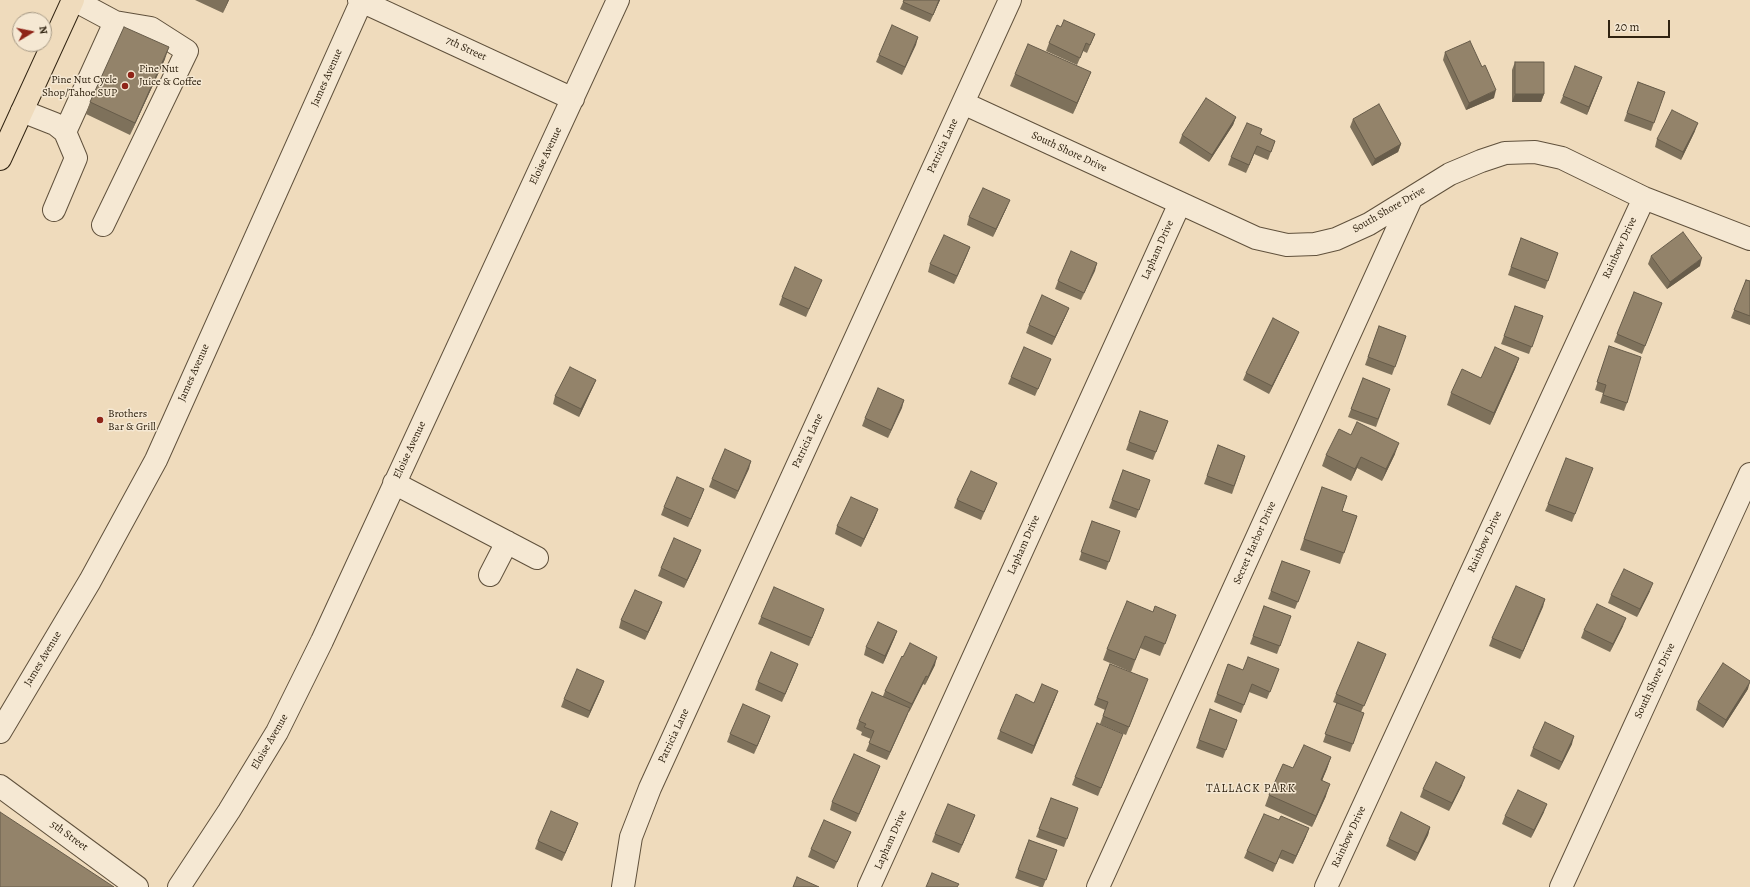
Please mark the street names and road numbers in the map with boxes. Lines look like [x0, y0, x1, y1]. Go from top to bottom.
street label: 7th Street [444, 34, 488, 64]
street label: James Avenue [308, 47, 346, 109]
street label: Patricia Lane [925, 117, 961, 175]
street label: Eloise Avenue [527, 125, 565, 187]
street label: South Shore Drive [1029, 129, 1109, 175]
street label: South Shore Drive [1350, 184, 1428, 236]
street label: Rainbow Drive [1600, 215, 1640, 281]
street label: Lapham Drive [1139, 218, 1177, 282]
street label: James Avenue [175, 342, 213, 404]
street label: Patricia Lane [790, 412, 826, 470]
street label: Eloise Avenue [391, 419, 429, 481]
street label: Secret Harbor Drive [1231, 499, 1279, 587]
street label: Rainbow Drive [1465, 509, 1505, 575]
street label: Lapham Drive [1005, 513, 1043, 577]
street label: James Avenue [21, 629, 65, 689]
street label: South Shore Drive [1632, 641, 1678, 721]
street label: Patricia Lane [656, 707, 692, 765]
street label: Eloise Avenue [249, 712, 291, 772]
street label: Rainbow Drive [1329, 804, 1369, 870]
street label: Lapham Drive [872, 808, 910, 872]
street label: 5th Street [48, 818, 90, 854]

